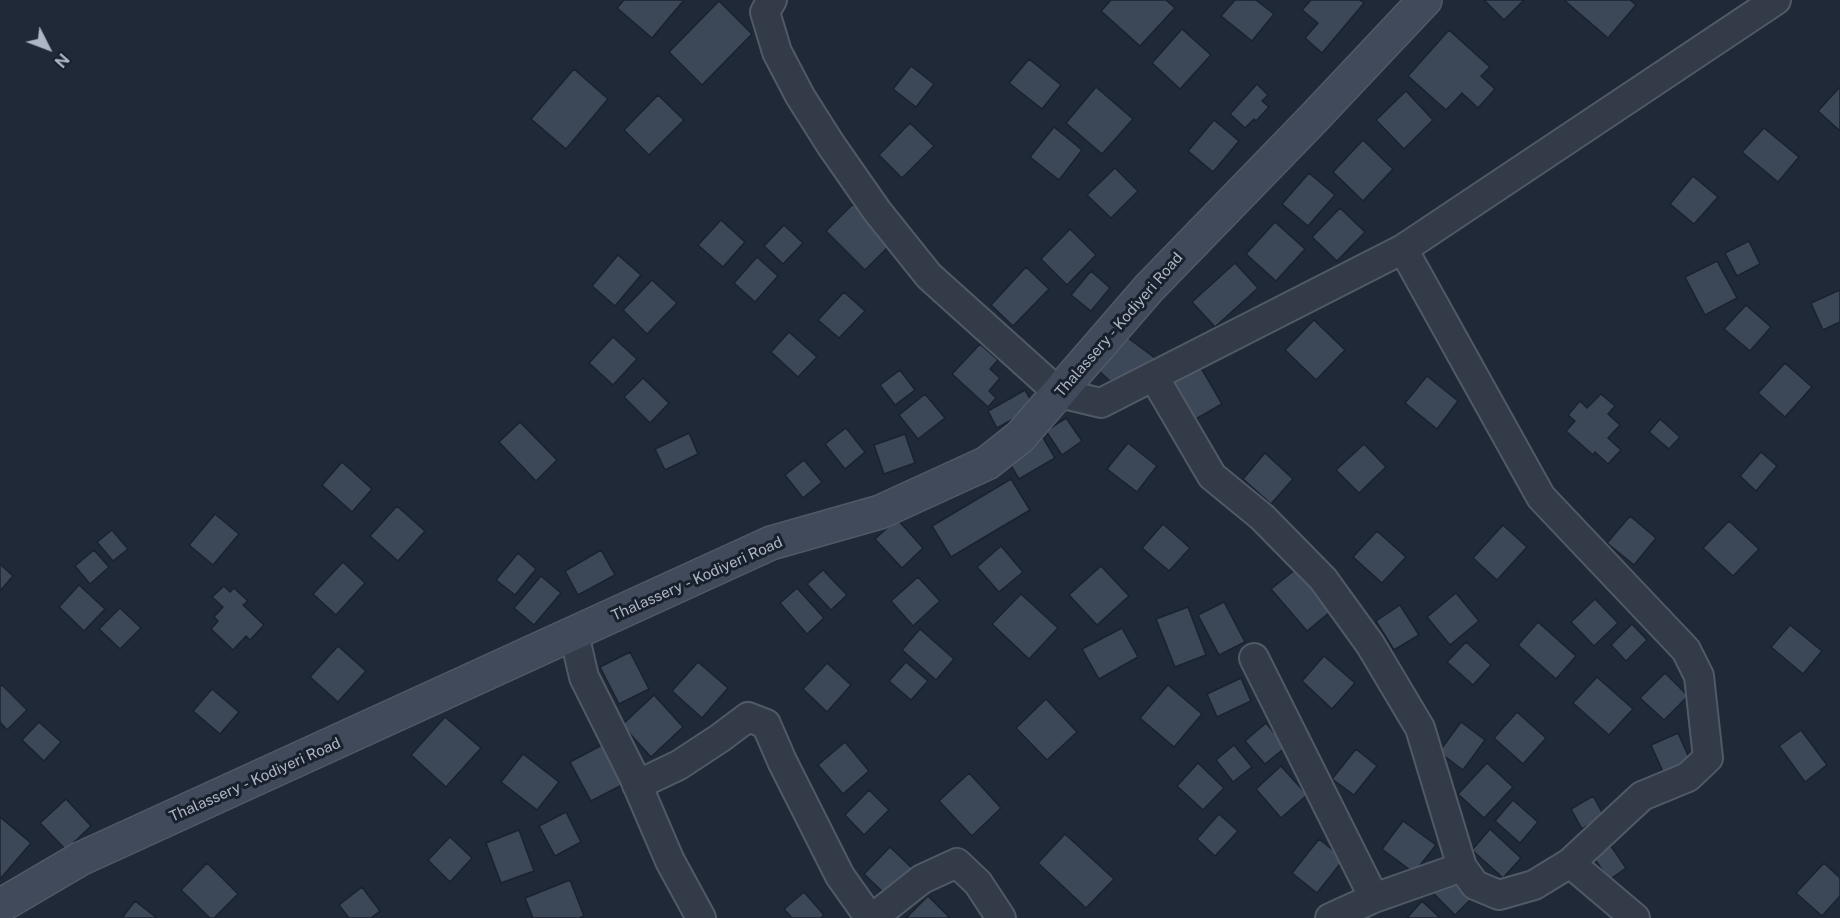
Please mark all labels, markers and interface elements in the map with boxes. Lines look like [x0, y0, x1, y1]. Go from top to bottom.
north arrow [18, 18, 78, 78]
text: N [51, 49, 73, 71]
street label: Thalassery - Kodiyeri Road [1051, 249, 1187, 401]
street label: Thalassery - Kodiyeri Road [609, 533, 785, 625]
street label: Thalassery - Kodiyeri Road [167, 734, 343, 826]

